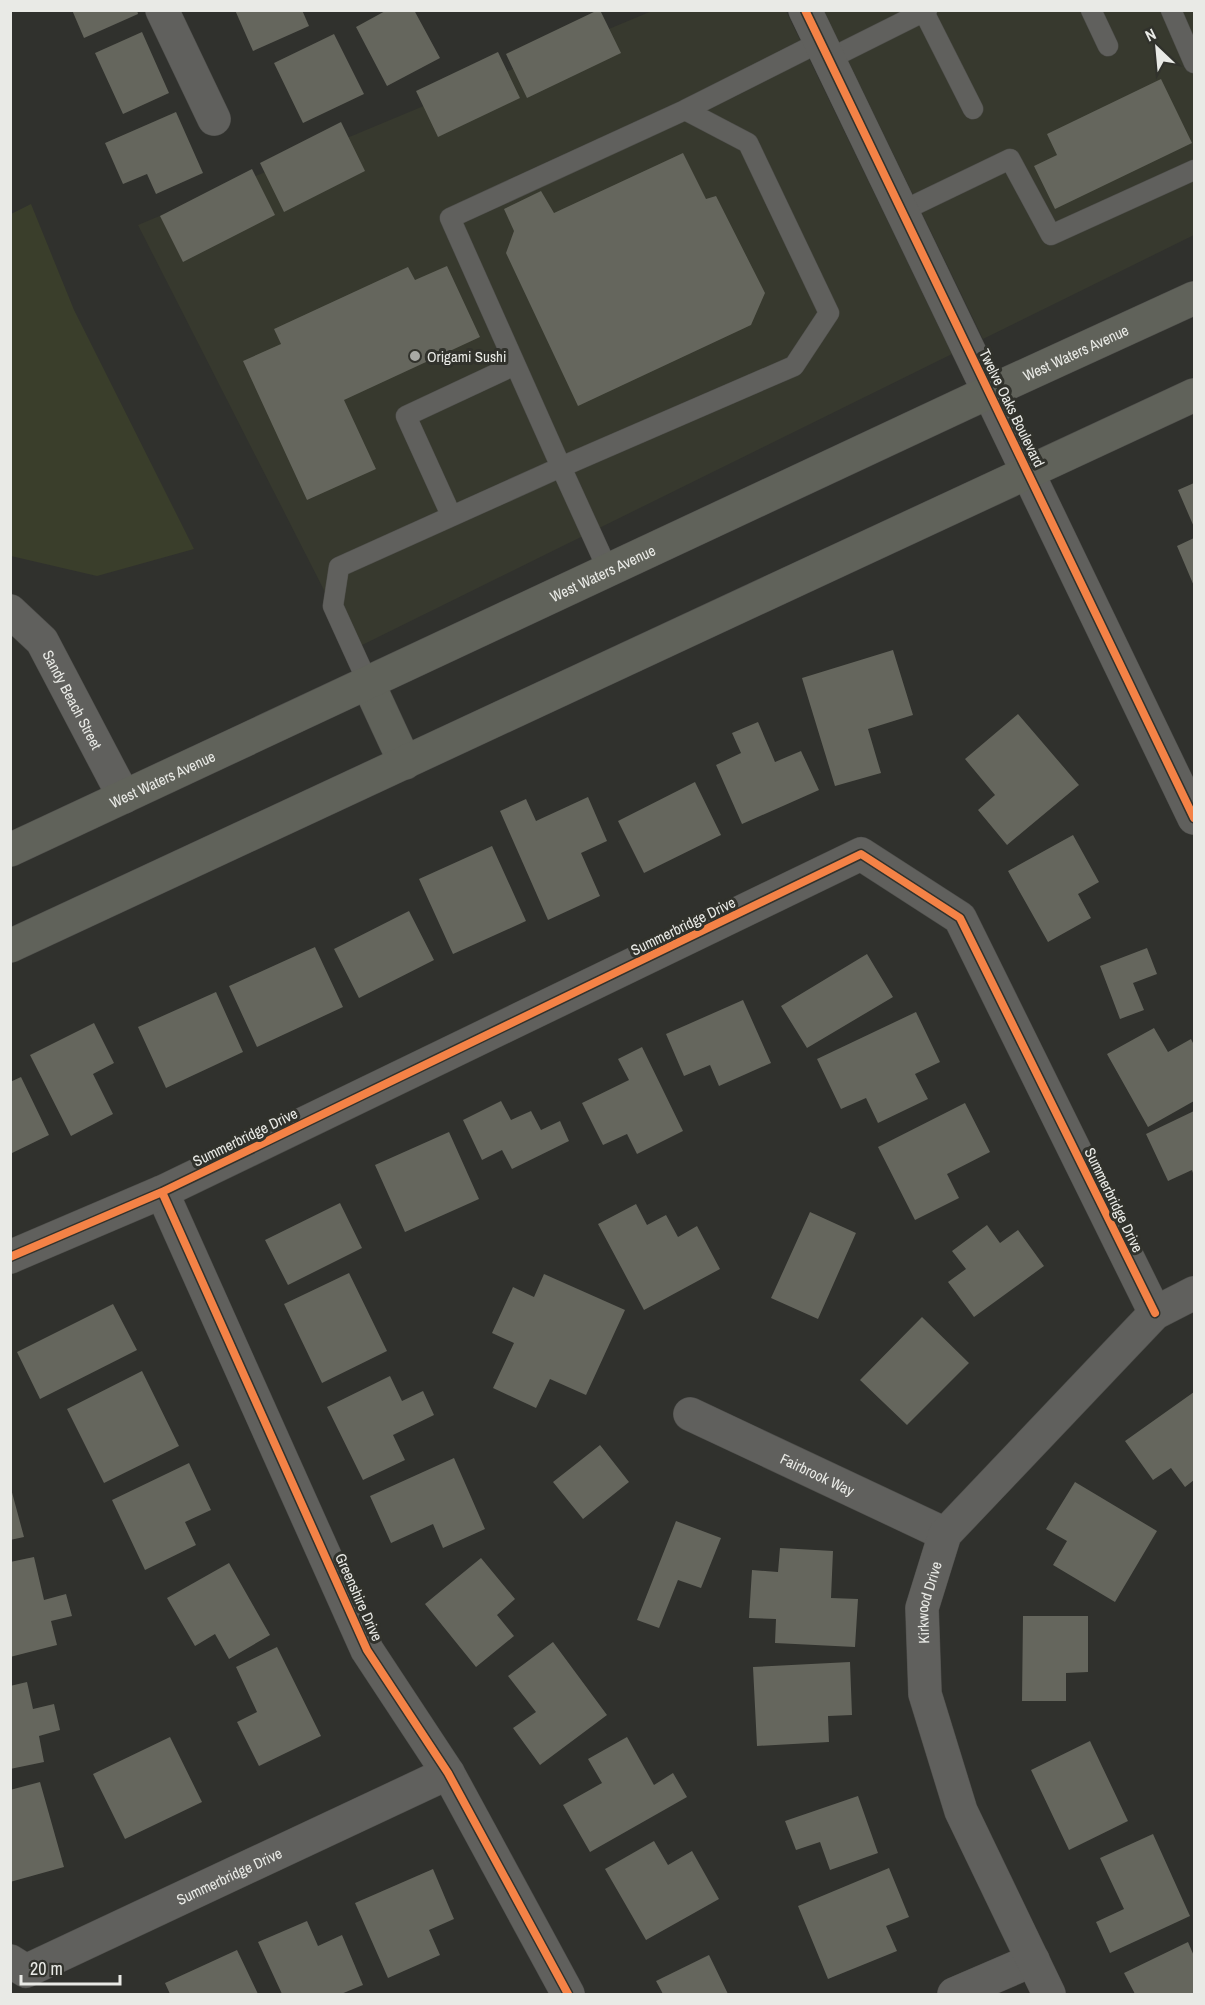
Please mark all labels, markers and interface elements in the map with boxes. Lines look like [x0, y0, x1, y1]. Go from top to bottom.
north arrow [1127, 18, 1187, 78]
text: N [1141, 23, 1160, 46]
street label: West Waters Avenue [1019, 319, 1132, 386]
street label: Twelve Oaks Boulevard [974, 345, 1050, 471]
place label: Origami Sushi [427, 346, 506, 367]
marker: Origami Sushi [408, 349, 422, 363]
street label: West Waters Avenue [546, 539, 659, 607]
street label: Sandy Beach Street [38, 646, 108, 753]
street label: West Waters Avenue [106, 745, 218, 812]
street label: Summerbridge Drive [627, 891, 739, 960]
street label: Summerbridge Drive [189, 1102, 301, 1171]
street label: Summerbridge Drive [1080, 1144, 1149, 1256]
street label: Fairbrook Way [777, 1448, 859, 1501]
street label: Greenshire Drive [330, 1550, 388, 1645]
street label: Kirkwood Drive [911, 1558, 946, 1644]
street label: Summerbridge Drive [173, 1842, 285, 1910]
scale bar [21, 1948, 120, 1986]
text: 20 m [30, 1956, 63, 1981]

